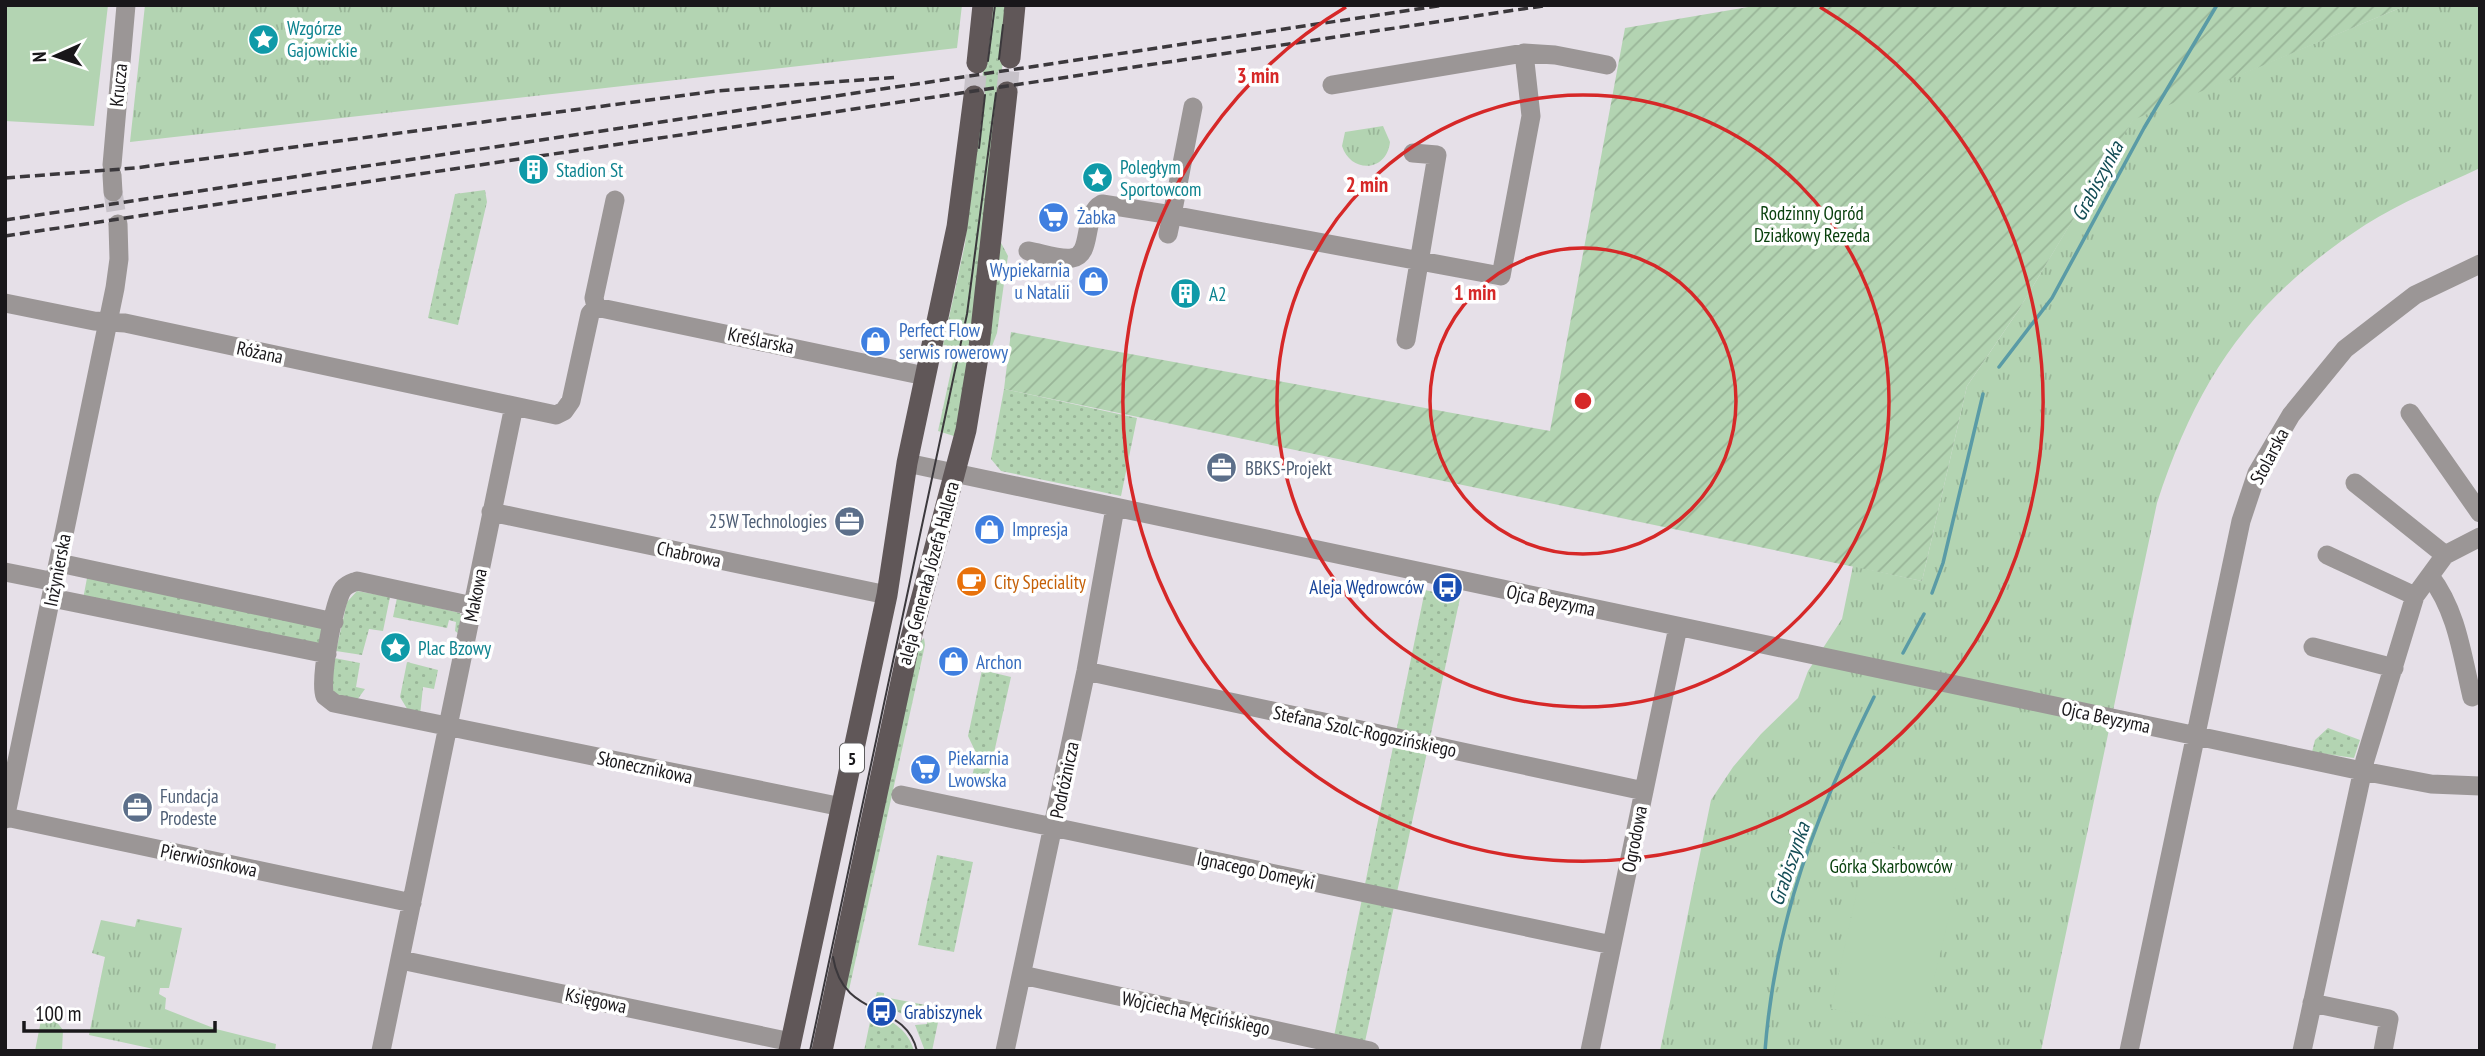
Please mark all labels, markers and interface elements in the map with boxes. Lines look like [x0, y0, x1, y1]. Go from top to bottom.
place label: Wzgórze Gajowickie [287, 16, 358, 62]
north arrow [21, 21, 91, 91]
place icon: Wzgórze Gajowickie [247, 22, 281, 56]
text: N [27, 51, 51, 63]
street label: Krucza [104, 62, 132, 108]
text: 3 min [1237, 62, 1279, 89]
water label: Grabiszynka [2065, 135, 2130, 225]
building icon: Stadion St [516, 153, 550, 187]
place label: Poległym Sportowcom [1120, 155, 1201, 201]
place label: Stadion St [556, 158, 624, 182]
place icon: Poległym Sportowcom [1080, 161, 1114, 195]
text: 2 min [1346, 171, 1388, 198]
supermarket icon: Żabka [1037, 200, 1071, 234]
park label: Rodzinny Ogród Działkowy Rezeda [1754, 201, 1870, 247]
place label: Żabka [1077, 205, 1116, 229]
place label: Wypiekarnia u Natalii [990, 258, 1070, 304]
shop icon: Wypiekarnia u Natalii [1076, 264, 1110, 298]
building icon: A2 [1169, 277, 1203, 311]
text: 1 min [1454, 279, 1496, 306]
place label: A2 [1209, 282, 1227, 306]
place label: Perfect Flow serwis rowerowy [899, 318, 1009, 364]
street label: Kreślarska [726, 321, 796, 359]
shop icon: Perfect Flow serwis rowerowy [859, 324, 893, 358]
street label: Różana [235, 335, 285, 369]
centre of rings [1571, 389, 1595, 413]
street label: Stolarska [2244, 424, 2294, 488]
office icon: BBKS-Projekt [1205, 451, 1239, 485]
place label: BBKS-Projekt [1245, 456, 1333, 480]
street label: aleja Generała Józefa Hallera [892, 479, 964, 667]
office icon: 25W Technologies [833, 504, 867, 538]
place label: 25W Technologies [709, 509, 827, 533]
shop icon: Impresja [972, 512, 1006, 546]
place label: Impresja [1012, 517, 1068, 541]
street label: Inżynierska [38, 532, 76, 608]
street label: Chabrowa [655, 536, 723, 572]
cafe icon: City Speciality [954, 565, 988, 599]
street label: Makowa [458, 566, 492, 624]
place label: City Speciality [994, 570, 1087, 594]
bus stop icon: Aleja Wędrowców [1430, 570, 1464, 604]
place label: Aleja Wędrowców [1309, 575, 1425, 599]
street label: Ojca Beyzyma [1504, 579, 1598, 621]
place icon: Plac Bzowy [378, 631, 412, 665]
place label: Plac Bzowy [418, 636, 492, 660]
shop icon: Archon [936, 645, 970, 679]
place label: Archon [976, 650, 1022, 674]
street label: Ojca Beyzyma [2059, 696, 2153, 738]
street label: Stefana Szolc-Rogozińskiego [1271, 700, 1459, 762]
street label: Podróżnicza [1044, 739, 1084, 821]
road number: 5 [840, 744, 864, 772]
street label: Słonecznikowa [595, 745, 695, 789]
place label: Piekarnia Lwowska [948, 746, 1009, 792]
supermarket icon: Piekarnia Lwowska [908, 752, 942, 786]
place label: Fundacja Prodeste [160, 784, 219, 830]
office icon: Fundacja Prodeste [120, 790, 154, 824]
street label: Ogrodowa [1616, 804, 1652, 874]
water label: Grabiszynka [1762, 817, 1816, 909]
street label: Pierwiosnkowa [159, 838, 259, 882]
street label: Ignacego Domeyki [1195, 846, 1317, 894]
park label: Górka Skarbowców [1829, 854, 1953, 878]
street label: Księgowa [563, 982, 629, 1018]
street label: Wojciecha Męcińskiego [1120, 986, 1272, 1040]
scale bar [24, 990, 215, 1034]
bus stop icon: Grabiszynek [864, 995, 898, 1029]
text: 100 m [35, 1000, 81, 1027]
place label: Grabiszynek [904, 1000, 983, 1024]

